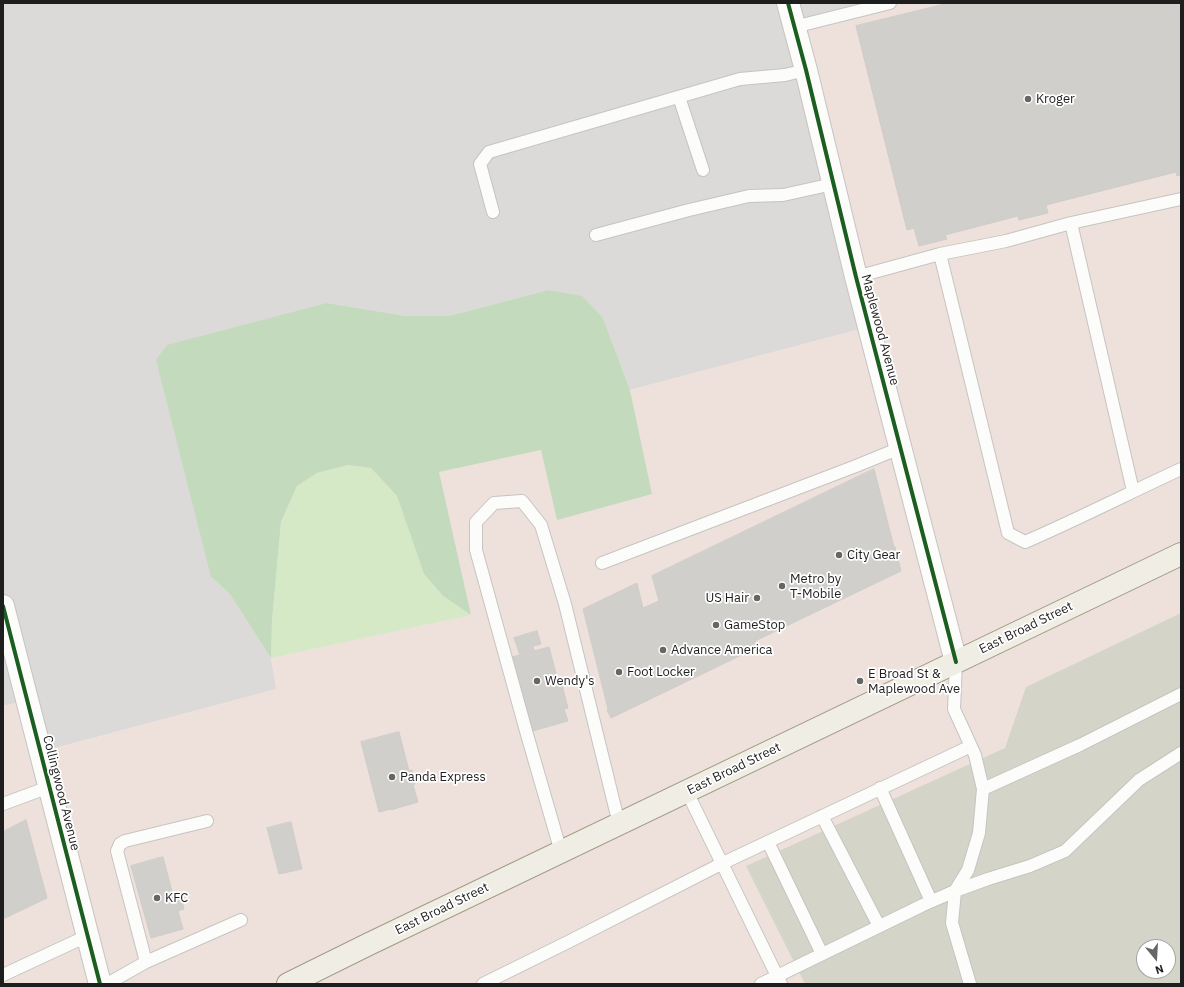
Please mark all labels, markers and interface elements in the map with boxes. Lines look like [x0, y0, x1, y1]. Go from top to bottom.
place label: Kroger [1036, 91, 1075, 107]
marker: Kroger [1023, 94, 1033, 104]
street label: Maplewood Avenue [858, 273, 902, 387]
place label: City Gear [847, 547, 900, 563]
marker: City Gear [834, 550, 844, 560]
place label: Metro by T-Mobile [790, 571, 841, 602]
marker: Metro by T-Mobile [777, 581, 787, 591]
place label: US Hair [705, 590, 749, 606]
marker: US Hair [752, 593, 762, 603]
street label: East Broad Street [977, 599, 1075, 657]
place label: GameStop [724, 617, 785, 633]
marker: GameStop [711, 620, 721, 630]
place label: Advance America [671, 642, 772, 658]
marker: Advance America [658, 645, 668, 655]
place label: Foot Locker [627, 664, 695, 680]
place label: E Broad St & Maplewood Ave [868, 666, 960, 697]
marker: Foot Locker [614, 667, 624, 677]
place label: Wendy's [545, 673, 595, 689]
marker: Wendy's [532, 676, 542, 686]
marker: E Broad St & Maplewood Ave [855, 676, 865, 686]
street label: Collingwood Avenue [39, 734, 83, 852]
street label: East Broad Street [685, 740, 783, 798]
place label: Panda Express [400, 769, 486, 785]
marker: Panda Express [387, 772, 397, 782]
street label: East Broad Street [393, 880, 491, 938]
place label: KFC [165, 890, 188, 906]
marker: KFC [152, 893, 162, 903]
north arrow [1136, 939, 1176, 979]
text: N [1153, 962, 1165, 977]

